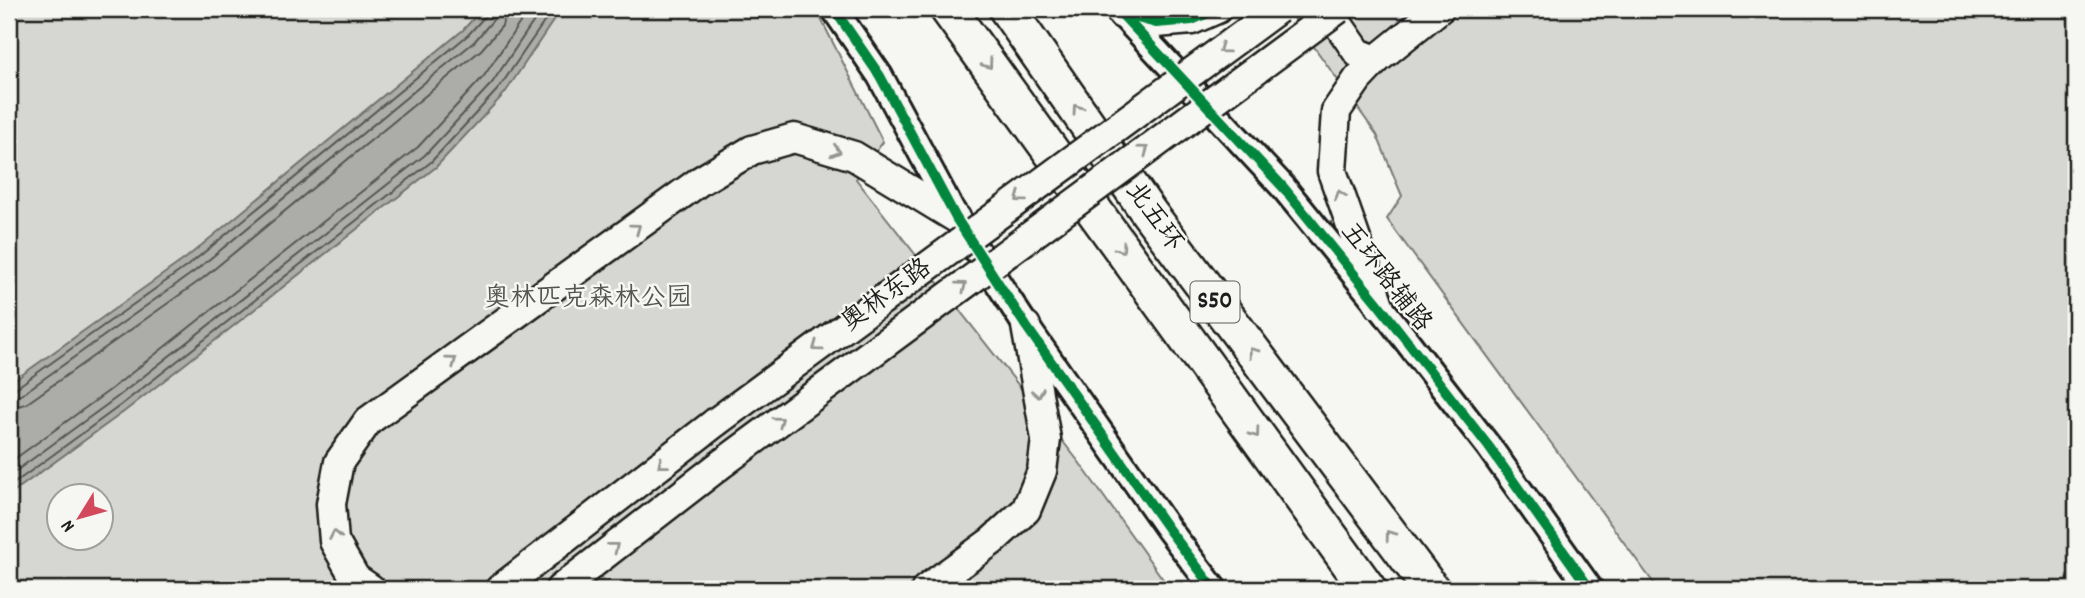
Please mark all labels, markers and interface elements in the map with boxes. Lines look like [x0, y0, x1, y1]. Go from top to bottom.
one-way arrow [1218, 41, 1231, 53]
one-way arrow [980, 56, 992, 69]
one-way arrow [1073, 104, 1085, 117]
one-way arrow [830, 143, 842, 158]
one-way arrow [1136, 146, 1149, 159]
street label: 北五环 [1115, 175, 1191, 259]
one-way arrow [1334, 189, 1348, 201]
one-way arrow [1015, 190, 1028, 203]
street label: 五环路辅路 [1330, 215, 1440, 341]
one-way arrow [628, 223, 641, 236]
one-way arrow [1113, 240, 1126, 253]
street label: 奥林东路 [834, 250, 940, 342]
park label: 奥林匹克森林公园 [484, 281, 692, 318]
one-way arrow [954, 282, 966, 294]
road number: S50 [1190, 282, 1240, 323]
one-way arrow [812, 339, 825, 352]
one-way arrow [1249, 348, 1262, 360]
one-way arrow [444, 357, 457, 369]
one-way arrow [1030, 387, 1045, 399]
one-way arrow [771, 417, 784, 430]
one-way arrow [1247, 425, 1259, 437]
one-way arrow [657, 455, 669, 468]
north arrow [46, 482, 116, 552]
text: N [56, 513, 83, 537]
one-way arrow [328, 529, 343, 541]
one-way arrow [1385, 530, 1398, 542]
one-way arrow [607, 543, 619, 556]

